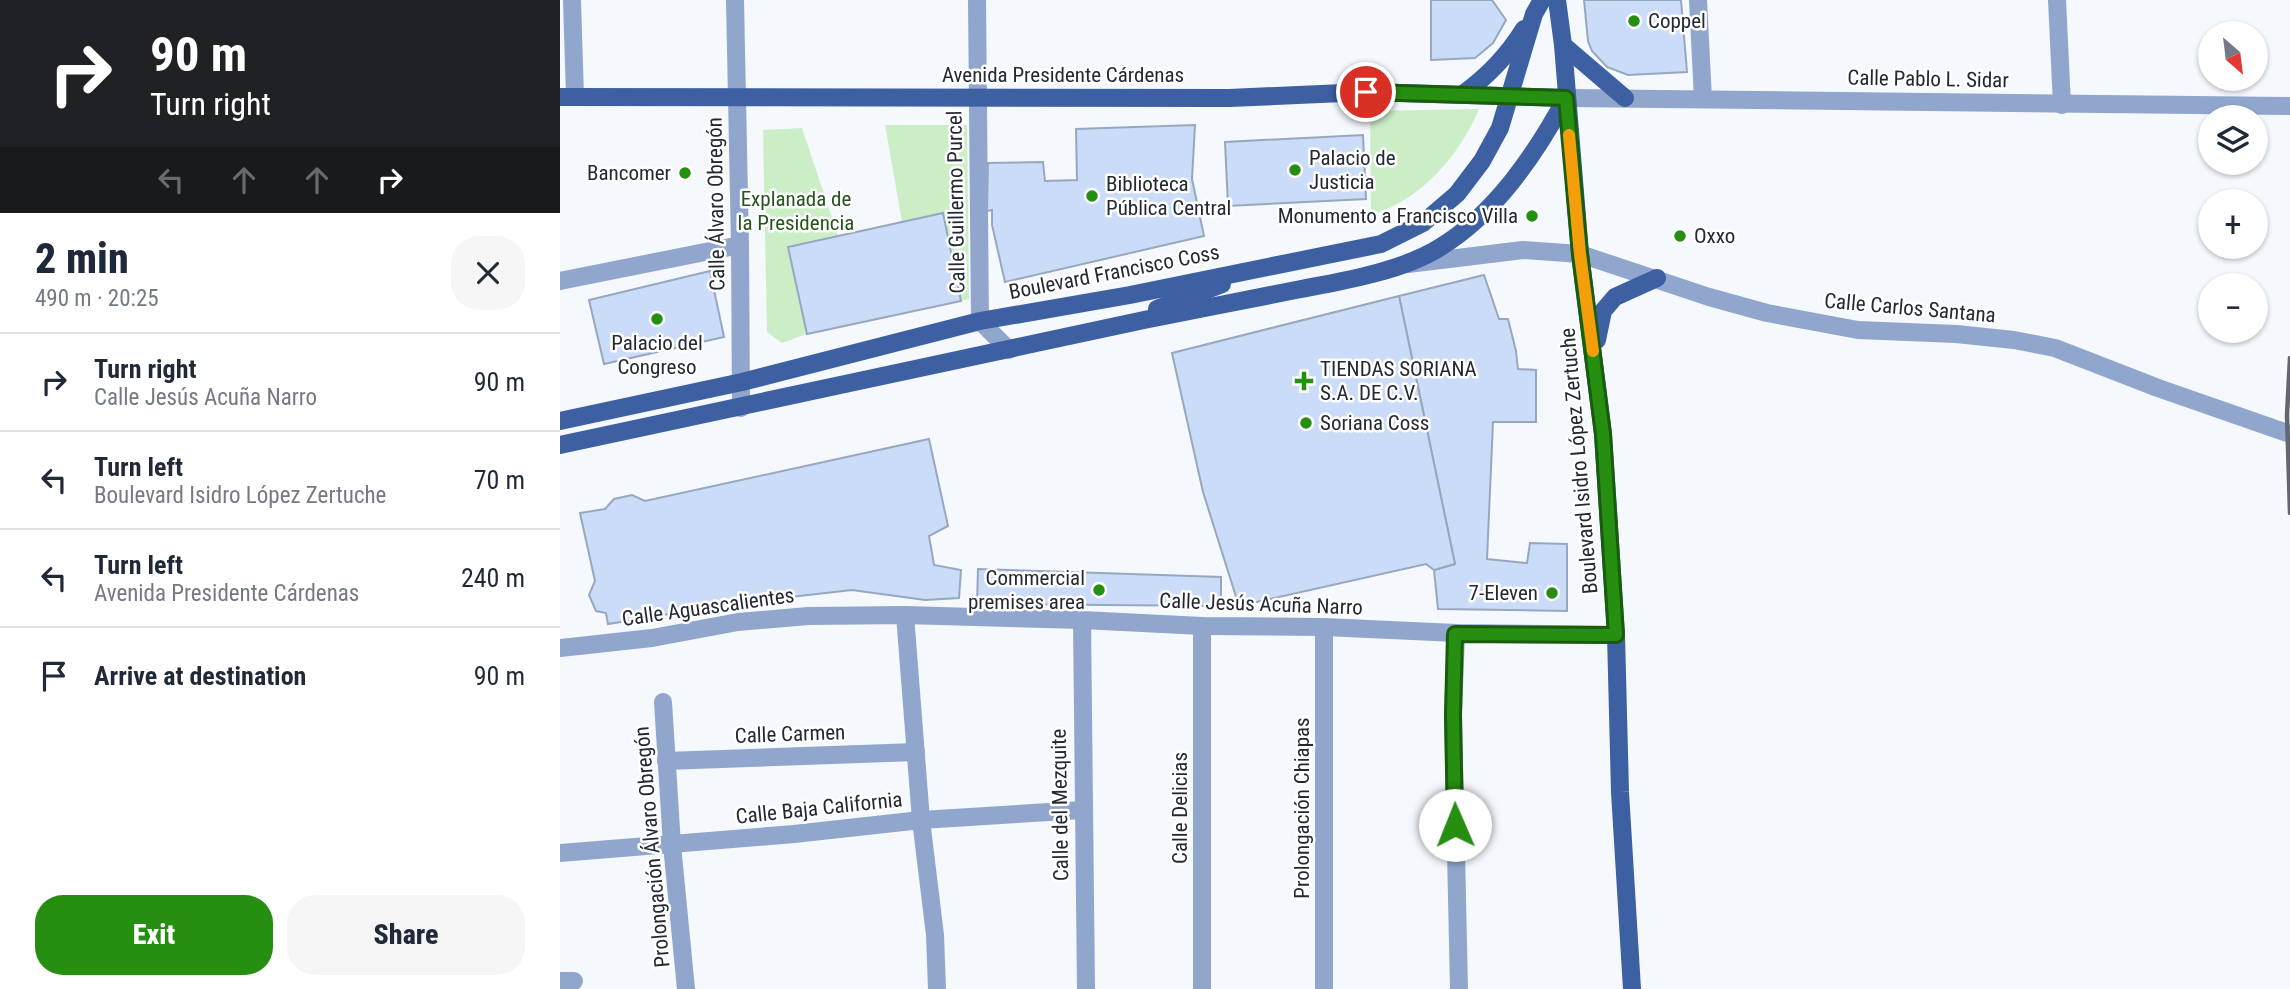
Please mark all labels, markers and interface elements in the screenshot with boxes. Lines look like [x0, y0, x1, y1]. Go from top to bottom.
place label: Coppel [1648, 9, 1706, 33]
marker: Coppel [1626, 13, 1642, 29]
north arrow [2198, 21, 2268, 91]
map controls [2198, 21, 2268, 343]
text: 90 m [150, 26, 247, 83]
icon: right [35, 28, 126, 119]
pin [1336, 62, 1396, 122]
street label: Avenida Presidente Cárdenas [942, 63, 1184, 87]
street label: Calle Pablo L. Sidar [1847, 66, 2009, 92]
icon: arrive [1347, 73, 1385, 111]
text: Turn right [150, 85, 271, 123]
button: layers [2198, 105, 2268, 175]
street label: Calle Guillermo Purcel [942, 110, 970, 294]
street label: Calle Álvaro Obregón [702, 117, 730, 291]
place label: Palacio de Justicia [1309, 146, 1396, 194]
icon: left [152, 161, 190, 199]
icon: ahead [225, 161, 263, 199]
icon: ahead [298, 161, 336, 199]
icon: right [371, 161, 409, 199]
place label: Bancomer [587, 161, 671, 185]
marker: Palacio de Justicia [1287, 162, 1303, 178]
marker: Bancomer [677, 165, 693, 181]
place label: Biblioteca Pública Central [1106, 172, 1231, 220]
park label: Explanada de la Presidencia [738, 187, 854, 235]
marker: Biblioteca Pública Central [1084, 188, 1100, 204]
button: + [2198, 189, 2268, 259]
place label: Monumento a Francisco Villa [1278, 204, 1518, 228]
marker: Monumento a Francisco Villa [1524, 208, 1540, 224]
place label: Oxxo [1694, 224, 1735, 248]
marker: Oxxo [1672, 228, 1688, 244]
text: 2 min [35, 234, 129, 283]
button: close [451, 236, 525, 310]
street label: Boulevard Francisco Coss [1007, 240, 1221, 304]
button: − [2198, 273, 2268, 343]
text: 490 m · 20:25 [35, 285, 159, 312]
street label: Calle Carlos Santana [1823, 289, 1997, 327]
marker: Palacio del Congreso [649, 311, 665, 327]
street label: Boulevard Isidro López Zertuche [1555, 327, 1603, 595]
place label: Palacio del Congreso [611, 331, 703, 379]
text: Turn right [94, 354, 196, 384]
place label: TIENDAS SORIANA S.A. DE C.V. [1320, 357, 1477, 405]
icon: right [35, 363, 73, 401]
text: 90 m [474, 367, 525, 397]
marker: TIENDAS SORIANA S.A. DE C.V. [1294, 371, 1314, 391]
text: Calle Jesús Acuña Narro [94, 384, 317, 411]
place label: Soriana Coss [1320, 411, 1429, 435]
marker: Soriana Coss [1298, 415, 1314, 431]
text: Turn left [94, 452, 183, 482]
icon: left [35, 461, 73, 499]
text: 70 m [474, 465, 525, 495]
text: Boulevard Isidro López Zertuche [94, 482, 386, 509]
text: Turn left [94, 550, 183, 580]
icon: left [35, 559, 73, 597]
text: 240 m [461, 563, 525, 593]
place label: Commercial premises area [968, 566, 1085, 614]
text: Avenida Presidente Cárdenas [94, 580, 359, 607]
place label: 7-Eleven [1469, 581, 1538, 605]
marker: Commercial premises area [1091, 582, 1107, 598]
street label: Calle Aguascalientes [620, 583, 796, 631]
marker: 7-Eleven [1544, 585, 1560, 601]
street label: Calle Jesús Acuña Narro [1159, 588, 1363, 620]
icon: arrive [35, 657, 73, 695]
text: Arrive at destination [94, 661, 306, 691]
text: 90 m [474, 661, 525, 691]
street label: Prolongación Chiapas [1290, 717, 1314, 899]
street label: Calle Carmen [734, 720, 846, 748]
street label: Prolongación Álvaro Obregón [630, 725, 674, 969]
street label: Calle del Mezquite [1047, 728, 1073, 881]
street label: Calle Delicias [1168, 752, 1192, 864]
street label: Calle Baja California [734, 787, 904, 829]
position arrow [1418, 788, 1492, 862]
button: Exit [35, 895, 273, 975]
button: Share [287, 895, 525, 975]

